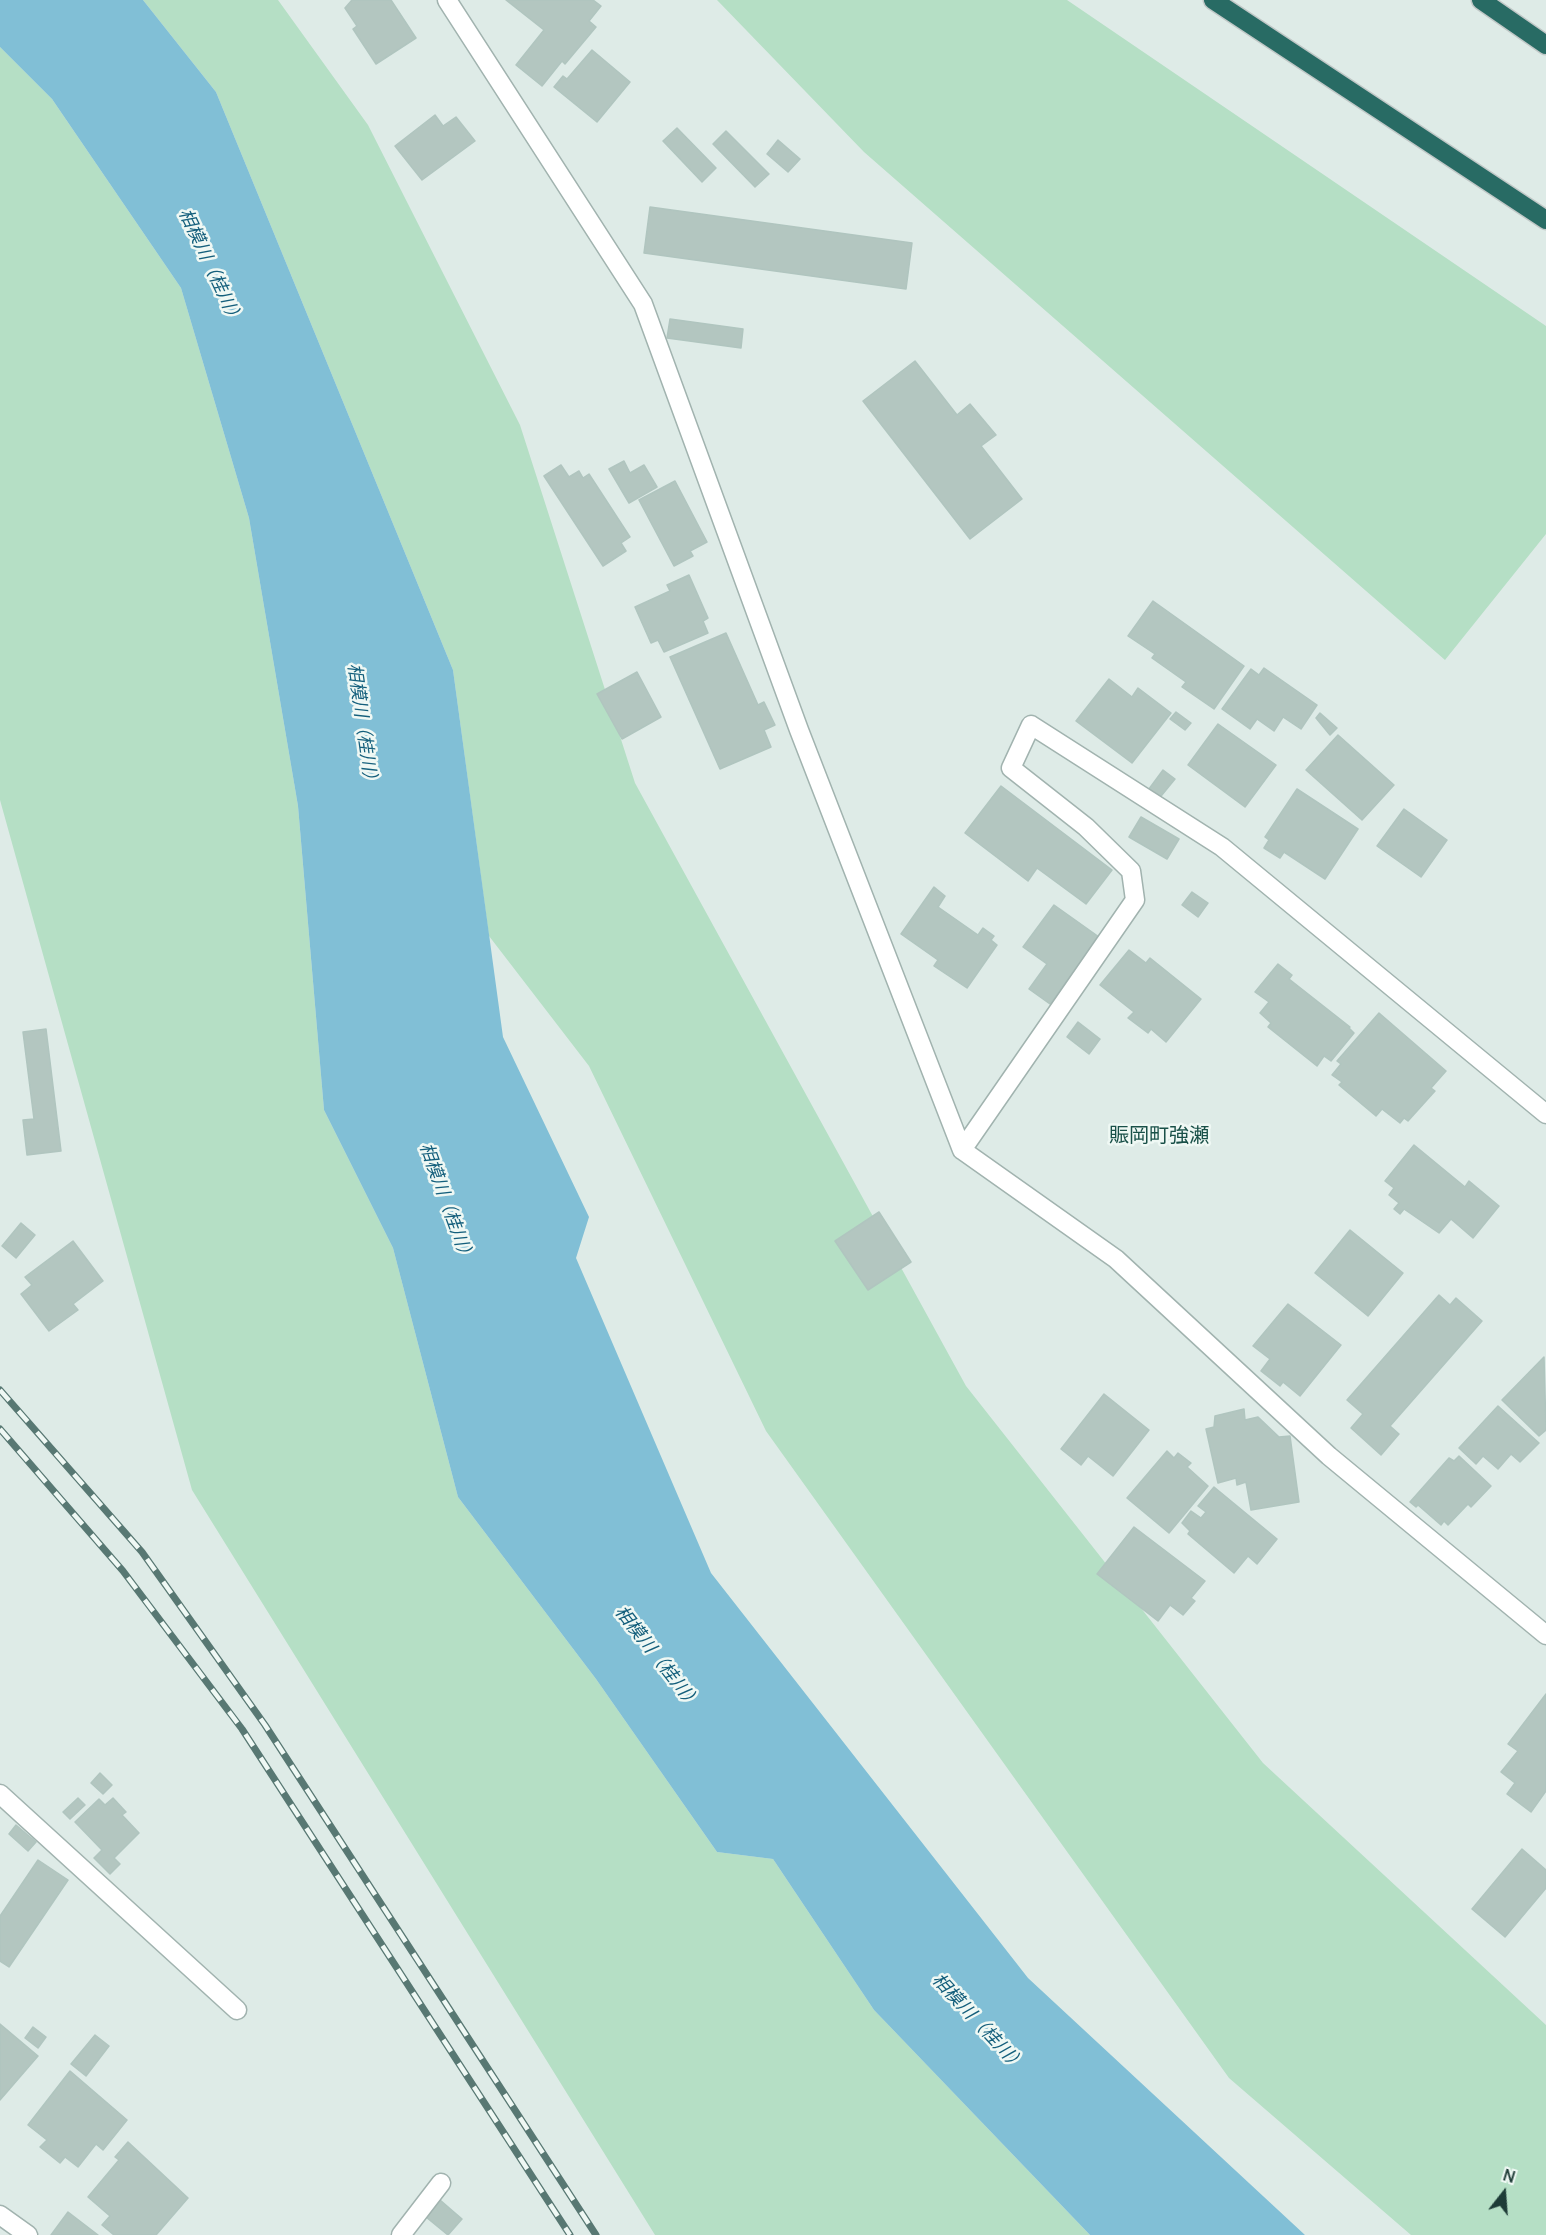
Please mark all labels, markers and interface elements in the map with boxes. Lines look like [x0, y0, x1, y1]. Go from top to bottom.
water label: 相模川（桂川） [174, 205, 246, 329]
water label: 相模川（桂川） [343, 662, 381, 790]
district label: 賑岡町強瀬 [1109, 1124, 1209, 1148]
water label: 相模川（桂川） [414, 1140, 478, 1266]
water label: 相模川（桂川） [610, 1602, 704, 1714]
water label: 相模川（桂川） [927, 1970, 1029, 2076]
north arrow [1474, 2163, 1534, 2223]
text: N [1501, 2164, 1518, 2188]

